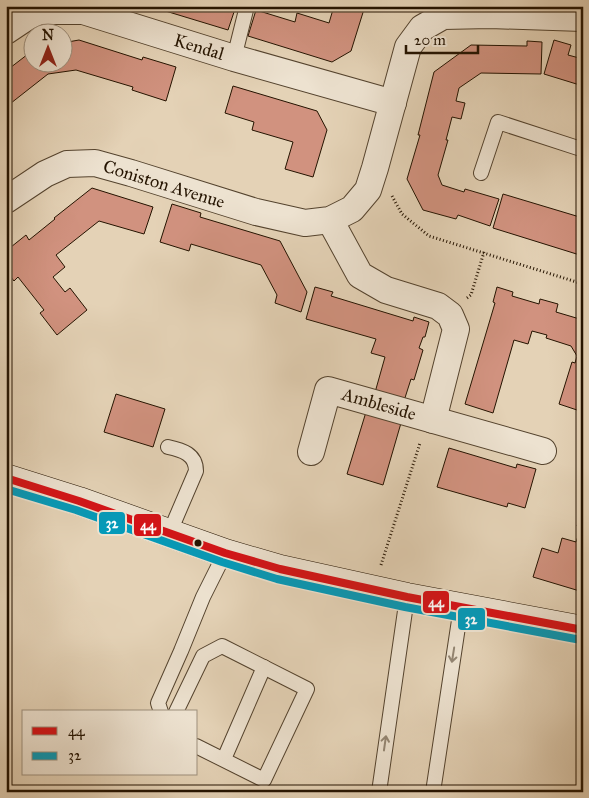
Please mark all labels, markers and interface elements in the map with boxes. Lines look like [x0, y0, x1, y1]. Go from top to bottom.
north arrow [22, 22, 72, 72]
scale bar [406, 22, 479, 54]
text: N [42, 27, 54, 44]
street label: Kendal [171, 29, 227, 65]
text: 20 m [414, 31, 446, 49]
street label: Coniston Avenue [101, 155, 227, 213]
street label: Ambleside [338, 383, 419, 425]
line badge: 32 [98, 511, 126, 535]
line badge: 44 [133, 513, 162, 537]
text: 32 [106, 515, 119, 533]
text: 44 [140, 517, 157, 535]
unlabelled marker [193, 538, 203, 548]
line badge: 44 [422, 590, 450, 614]
text: 44 [428, 594, 445, 612]
line badge: 32 [457, 607, 486, 631]
text: 32 [465, 611, 478, 629]
one-way arrow [448, 647, 458, 663]
legend [22, 710, 198, 776]
text: 44 [68, 722, 85, 740]
one-way arrow [380, 736, 390, 752]
text: 32 [68, 746, 82, 764]

